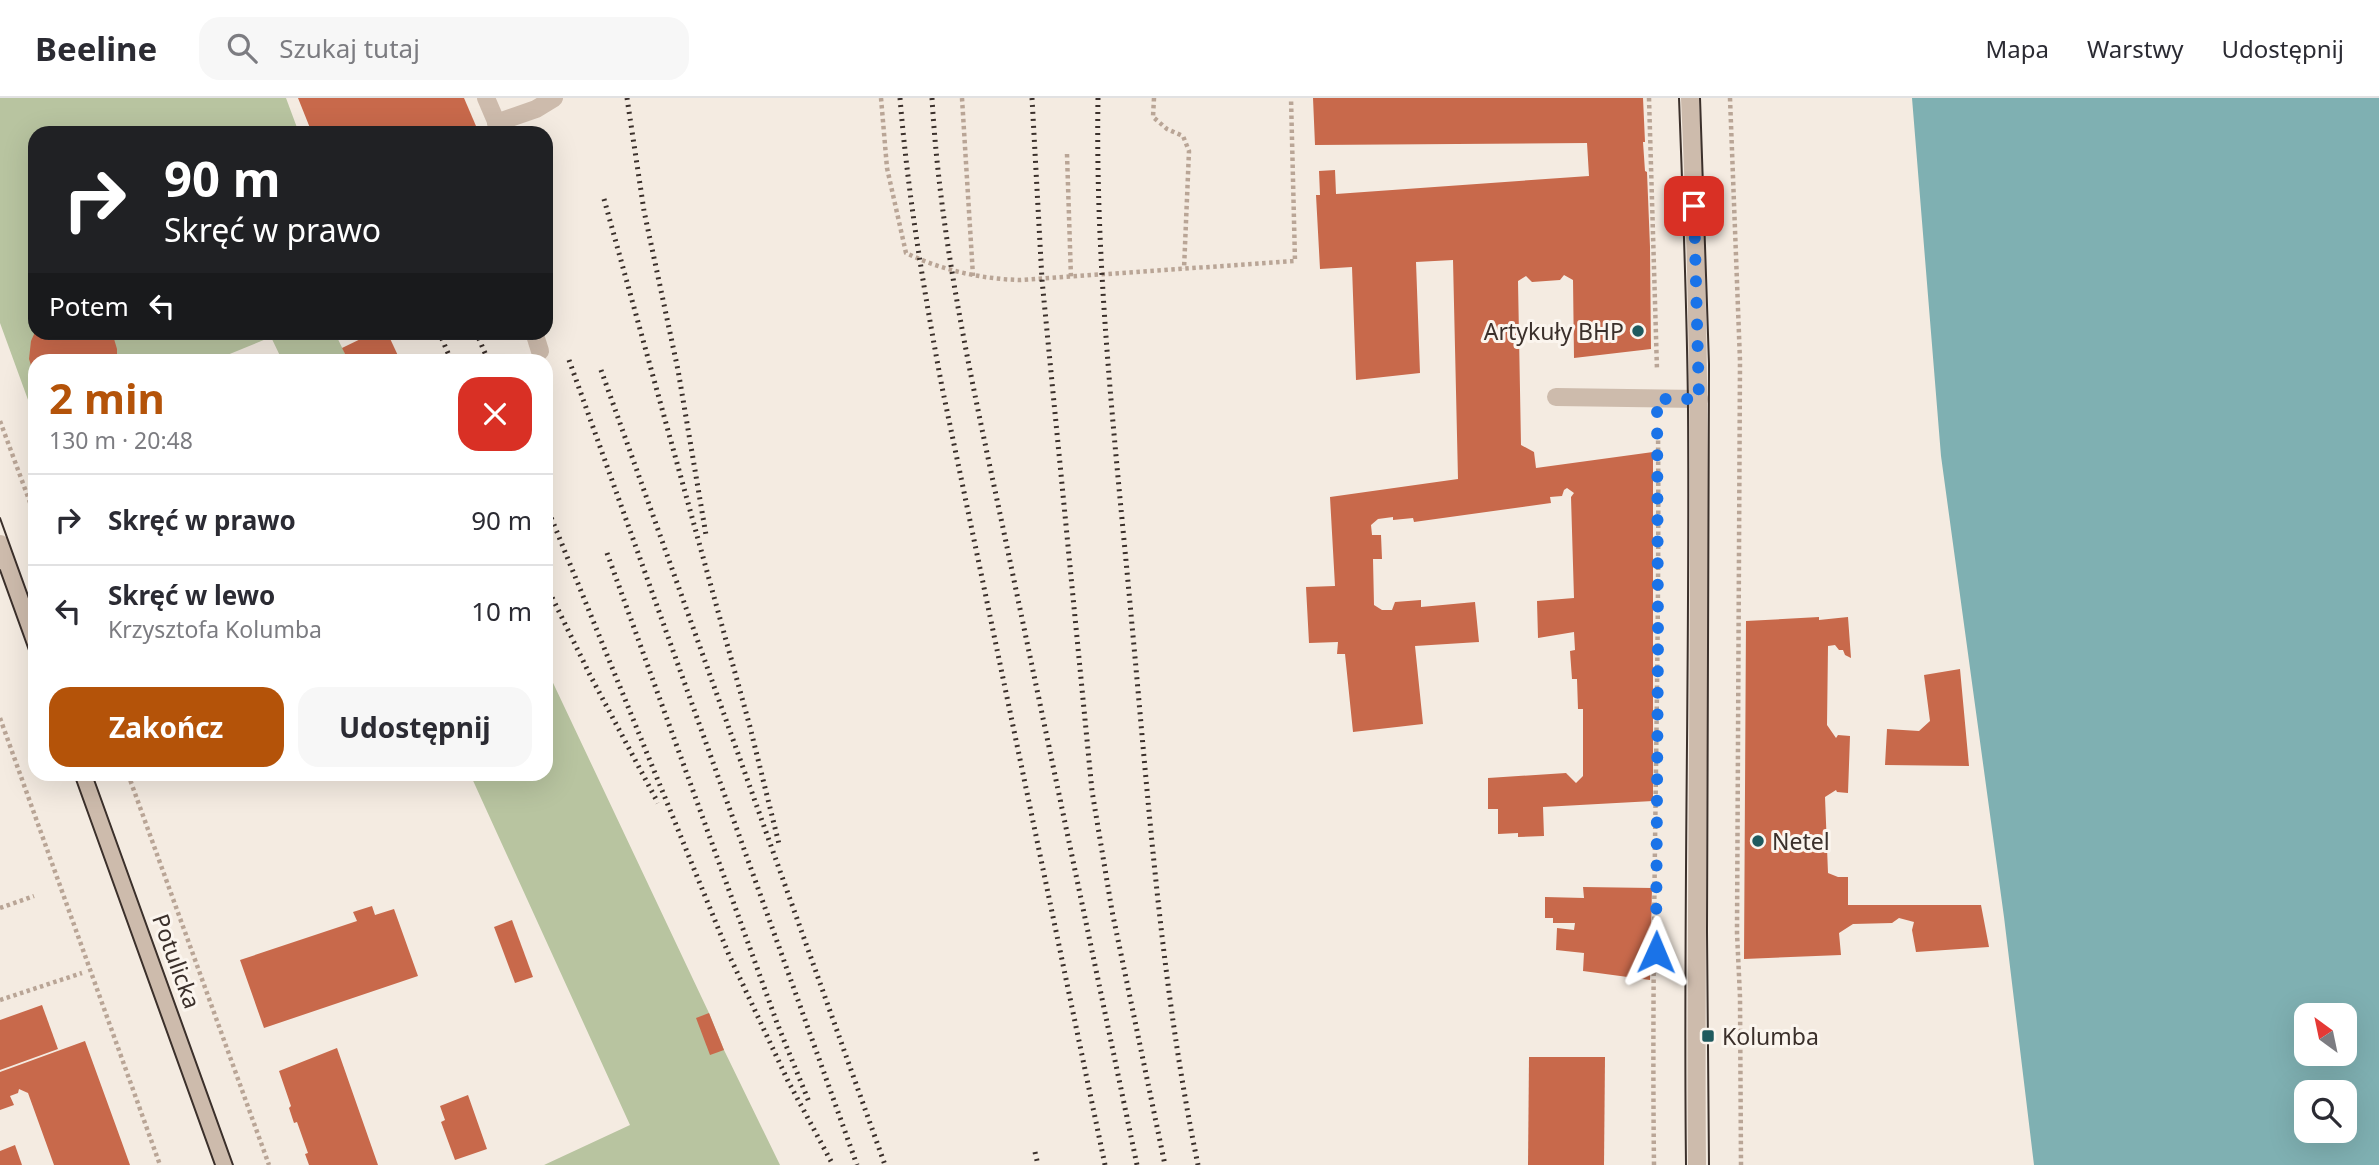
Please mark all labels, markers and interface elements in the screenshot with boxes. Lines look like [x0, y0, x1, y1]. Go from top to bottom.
search box [199, 17, 689, 80]
text: Beeline [35, 26, 157, 71]
icon: search [223, 29, 261, 67]
text: Szukaj tutaj [279, 30, 420, 66]
text: Mapa [1986, 32, 2049, 65]
text: Warstwy [2087, 32, 2184, 65]
text: Udostępnij [2222, 32, 2344, 65]
text: 90 m [164, 145, 281, 211]
icon: right [49, 154, 140, 245]
pin [1664, 176, 1724, 236]
icon: arrive [1675, 187, 1713, 225]
text: Skręć w prawo [164, 208, 381, 251]
icon: left [143, 287, 181, 325]
text: Potem [49, 288, 129, 324]
place label: Artykuły BHP [1484, 315, 1624, 347]
marker: Artykuły BHP [1630, 323, 1646, 339]
text: 2 min [49, 369, 165, 426]
button: close [458, 377, 532, 451]
text: 130 m · 20:48 [49, 424, 193, 456]
icon: right [49, 501, 87, 539]
text: Skręć w prawo [108, 502, 296, 538]
text: 90 m [471, 502, 532, 538]
text: Skręć w lewo [108, 577, 275, 613]
icon: left [49, 592, 87, 630]
text: 10 m [471, 593, 532, 629]
text: Krzysztofa Kolumba [108, 613, 322, 645]
button: Zakończ [49, 687, 284, 767]
button: Udostępnij [298, 687, 532, 767]
place label: Netel [1772, 825, 1830, 857]
marker: Netel [1750, 833, 1766, 849]
street label: Potulicka [145, 909, 209, 1013]
position arrow [1619, 915, 1693, 989]
north arrow [2294, 1003, 2357, 1066]
map controls [2294, 1003, 2357, 1143]
place label: Kolumba [1722, 1020, 1819, 1052]
marker: Kolumba [1700, 1028, 1716, 1044]
button: search [2294, 1080, 2357, 1143]

